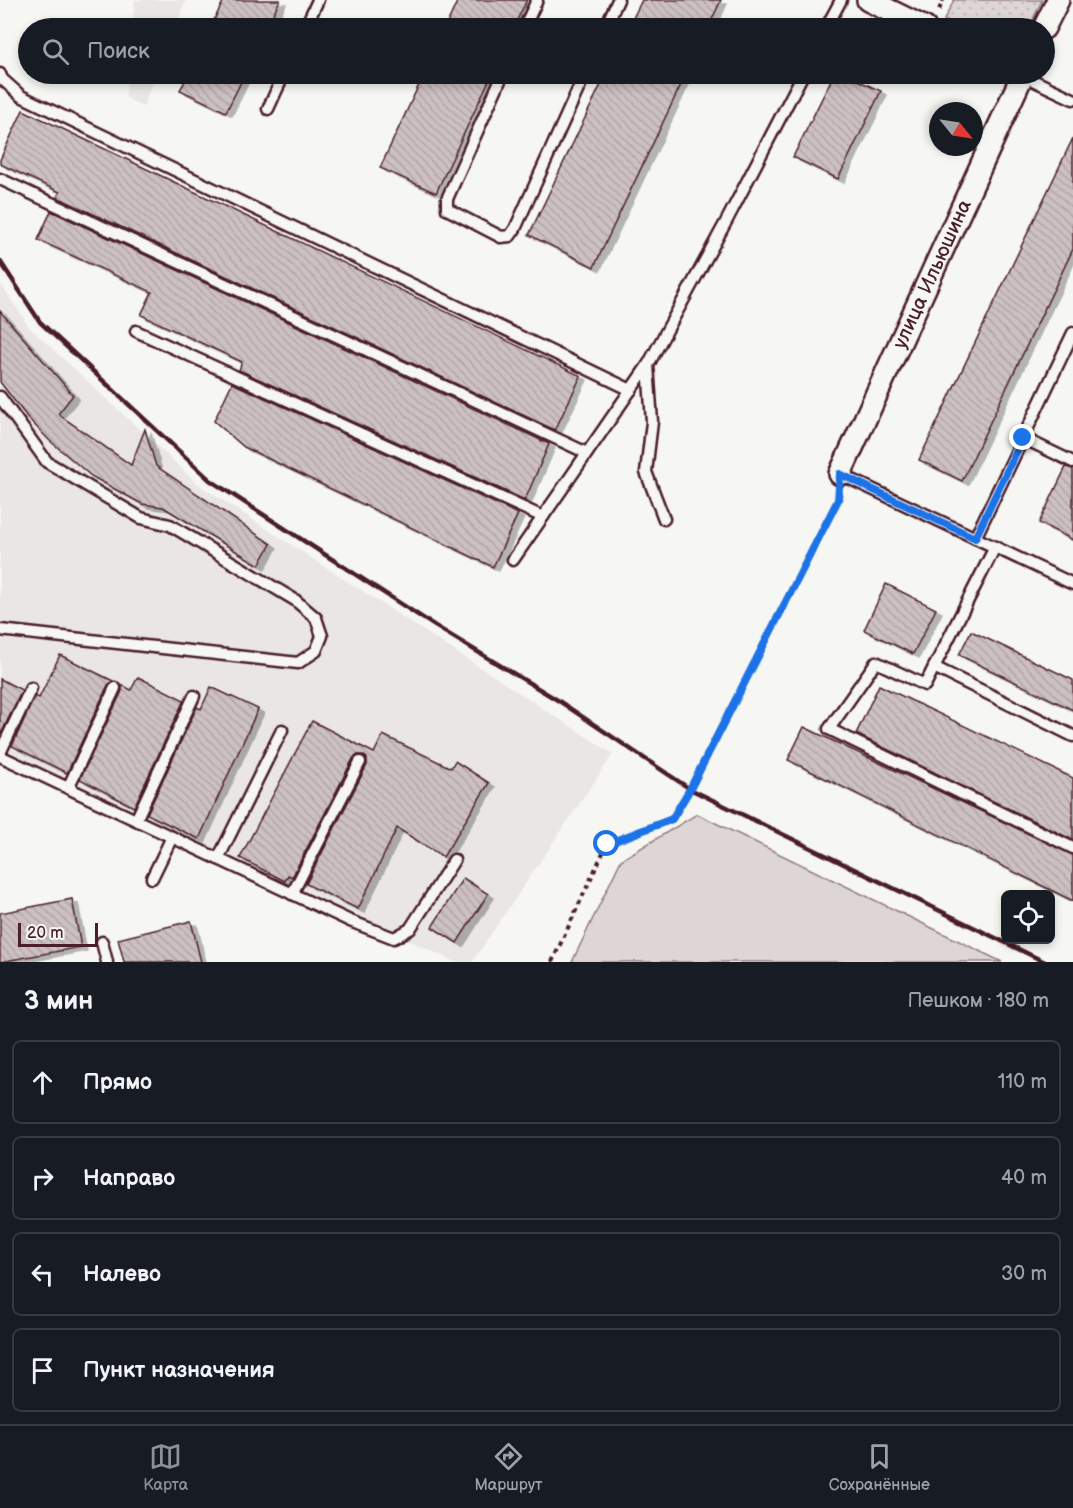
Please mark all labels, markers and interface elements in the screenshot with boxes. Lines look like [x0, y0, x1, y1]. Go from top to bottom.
search box [18, 18, 1055, 84]
icon: search [39, 35, 72, 68]
text: Поиск [87, 38, 150, 65]
north arrow [929, 102, 983, 156]
street label: улица Ильюшина [888, 196, 977, 353]
route end [1009, 424, 1035, 450]
route start [593, 830, 619, 856]
map controls [1001, 890, 1055, 944]
button: locate [1001, 890, 1055, 944]
scale bar [18, 920, 98, 948]
text: 20 m [27, 924, 63, 943]
text: 3 мин [24, 986, 93, 1017]
text: Пешком · 180 m [907, 989, 1049, 1013]
icon: ahead [26, 1066, 59, 1099]
text: Прямо [83, 1069, 152, 1096]
text: 110 m [998, 1070, 1047, 1094]
icon: right [26, 1162, 59, 1195]
text: Направо [83, 1165, 175, 1192]
text: 40 m [1001, 1166, 1047, 1190]
icon: left [26, 1258, 59, 1291]
text: Налево [83, 1261, 161, 1288]
text: 30 m [1001, 1262, 1047, 1286]
icon: arrive [26, 1354, 59, 1387]
text: Пункт назначения [83, 1357, 275, 1384]
tab: Карта [143, 1440, 188, 1495]
tab: Маршрут [474, 1440, 543, 1495]
tab: Сохранённые [829, 1440, 930, 1495]

